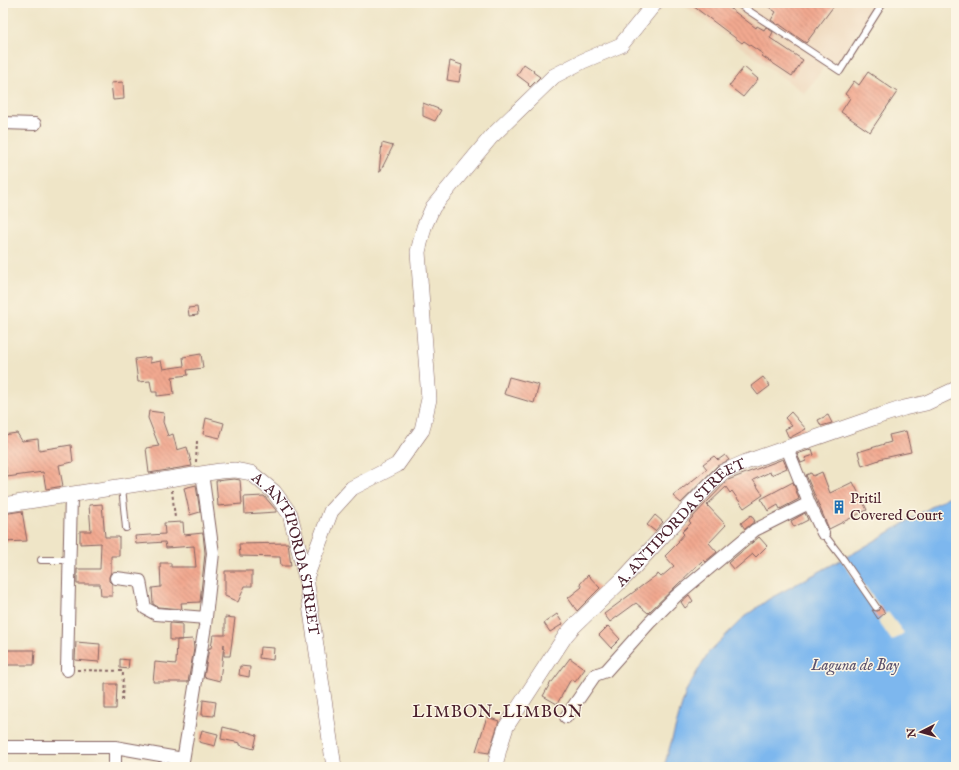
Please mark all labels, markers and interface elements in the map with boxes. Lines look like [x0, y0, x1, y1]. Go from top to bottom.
street label: A. ANTIPORDA STREET [611, 454, 748, 591]
street label: A. ANTIPORDA STREET [247, 467, 324, 636]
place label: Pritil Covered Court [850, 489, 943, 525]
building icon: Pritil Covered Court [831, 499, 847, 515]
water label: Laguna de Bay [810, 656, 900, 676]
district label: LIMBON-LIMBON [412, 702, 584, 723]
north arrow [901, 712, 941, 752]
text: N [905, 727, 920, 739]

